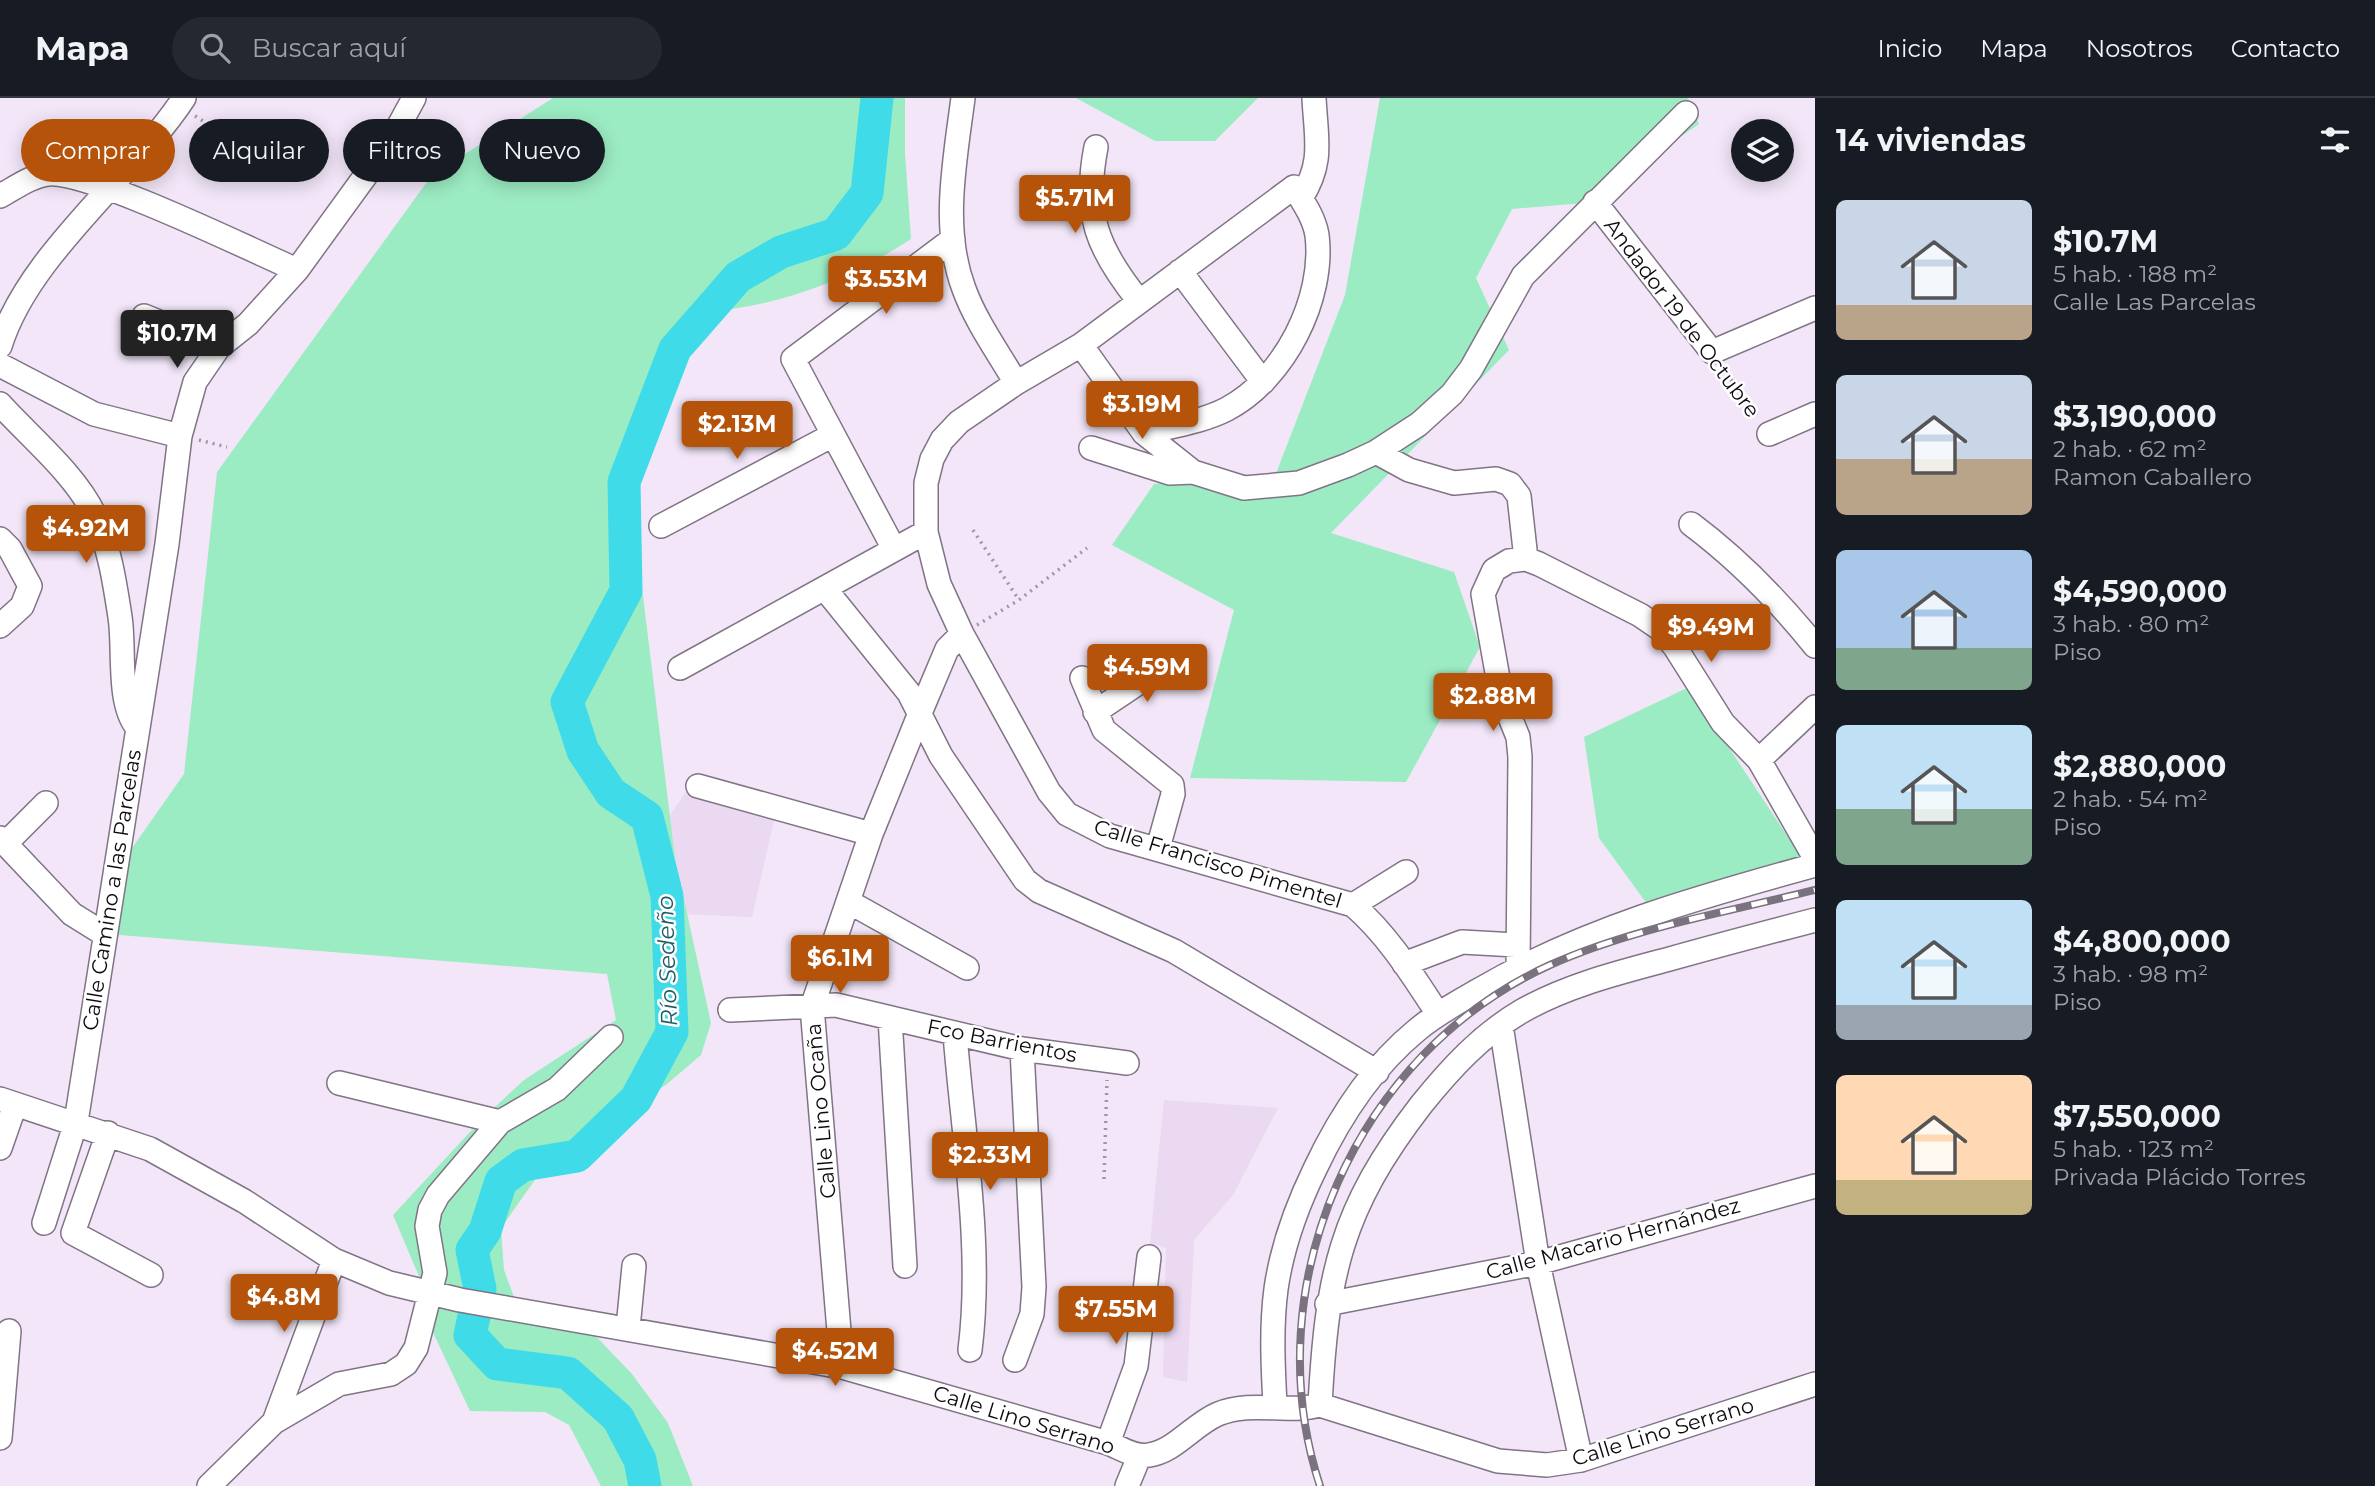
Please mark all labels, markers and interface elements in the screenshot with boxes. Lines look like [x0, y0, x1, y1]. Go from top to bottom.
search box [172, 17, 662, 80]
text: Mapa [35, 28, 130, 68]
icon: search [196, 29, 234, 67]
text: Buscar aquí [252, 32, 406, 64]
text: Inicio [1877, 34, 1942, 63]
text: Mapa [1980, 34, 2048, 63]
text: Nosotros [2086, 34, 2193, 63]
text: Contacto [2231, 34, 2340, 63]
chip: Comprar [21, 119, 175, 182]
chip: Alquilar [189, 119, 329, 182]
chip: Filtros [343, 119, 465, 182]
chip: Nuevo [479, 119, 605, 182]
map controls [1731, 119, 1794, 182]
button: layers [1731, 119, 1794, 182]
icon: filters [2316, 121, 2354, 159]
text: 14 viviendas [1836, 122, 2026, 159]
pin: $5.71M [1018, 176, 1132, 235]
text: $5.71M [1035, 184, 1115, 212]
street label: Andador 19 de Octubre [1599, 213, 1765, 422]
text: $10.7M [2053, 223, 2158, 260]
icon: home [1892, 228, 1976, 312]
pin: $3.53M [829, 256, 943, 316]
text: 5 hab. · 188 m² [2053, 260, 2217, 288]
text: $3.53M [844, 265, 928, 293]
text: Calle Las Parcelas [2053, 288, 2256, 316]
pin: $10.7M [120, 310, 234, 370]
text: $10.7M [137, 319, 217, 347]
pin: $3.19M [1085, 382, 1199, 441]
text: $3.19M [1102, 390, 1182, 418]
text: $3,190,000 [2053, 398, 2217, 435]
pin: $2.13M [680, 402, 794, 461]
icon: home [1892, 403, 1976, 487]
text: $2.13M [698, 410, 776, 438]
text: 2 hab. · 62 m² [2053, 435, 2207, 463]
text: Ramon Caballero [2053, 463, 2252, 491]
pin: $4.92M [29, 505, 143, 565]
text: $4.92M [42, 514, 130, 542]
text: $4,590,000 [2053, 573, 2227, 610]
icon: home [1892, 578, 1976, 662]
pin: $9.49M [1654, 604, 1768, 664]
text: 3 hab. · 80 m² [2053, 610, 2209, 638]
text: $9.49M [1667, 613, 1755, 641]
text: Piso [2053, 638, 2101, 666]
pin: $4.59M [1090, 644, 1204, 704]
text: $4.59M [1103, 653, 1191, 681]
pin: $2.88M [1436, 674, 1550, 733]
text: $2.88M [1449, 682, 1537, 710]
street label: Calle Camino a las Parcelas [77, 748, 146, 1032]
text: $2,880,000 [2053, 748, 2226, 785]
icon: home [1892, 753, 1976, 837]
text: 2 hab. · 54 m² [2053, 785, 2208, 813]
text: Piso [2053, 813, 2101, 841]
street label: Calle Francisco Pimentel [1091, 814, 1345, 913]
water label: Río Sedeño [651, 895, 683, 1027]
text: $4,800,000 [2053, 923, 2231, 960]
icon: home [1892, 928, 1976, 1012]
pin: $6.1M [791, 936, 889, 995]
text: $6.1M [807, 944, 873, 972]
text: 3 hab. · 98 m² [2053, 960, 2208, 988]
text: Piso [2053, 988, 2101, 1016]
street label: Fco Barrientos [925, 1014, 1079, 1067]
street label: Calle Lino Ocaña [800, 1022, 841, 1200]
text: $7,550,000 [2053, 1098, 2221, 1135]
icon: home [1892, 1103, 1976, 1187]
pin: $2.33M [933, 1132, 1047, 1192]
text: 5 hab. · 123 m² [2053, 1135, 2214, 1163]
text: $2.33M [948, 1141, 1032, 1169]
text: Privada Plácido Torres [2053, 1163, 2306, 1191]
street label: Calle Macario Hernández [1483, 1193, 1743, 1285]
pin: $4.8M [235, 1274, 333, 1334]
text: $4.8M [247, 1283, 321, 1311]
pin: $7.55M [1059, 1286, 1173, 1346]
text: $7.55M [1075, 1295, 1157, 1323]
pin: $4.52M [778, 1328, 892, 1388]
text: $4.52M [792, 1337, 878, 1365]
street label: Calle Lino Serrano [930, 1380, 1118, 1459]
street label: Calle Lino Serrano [1569, 1392, 1757, 1471]

